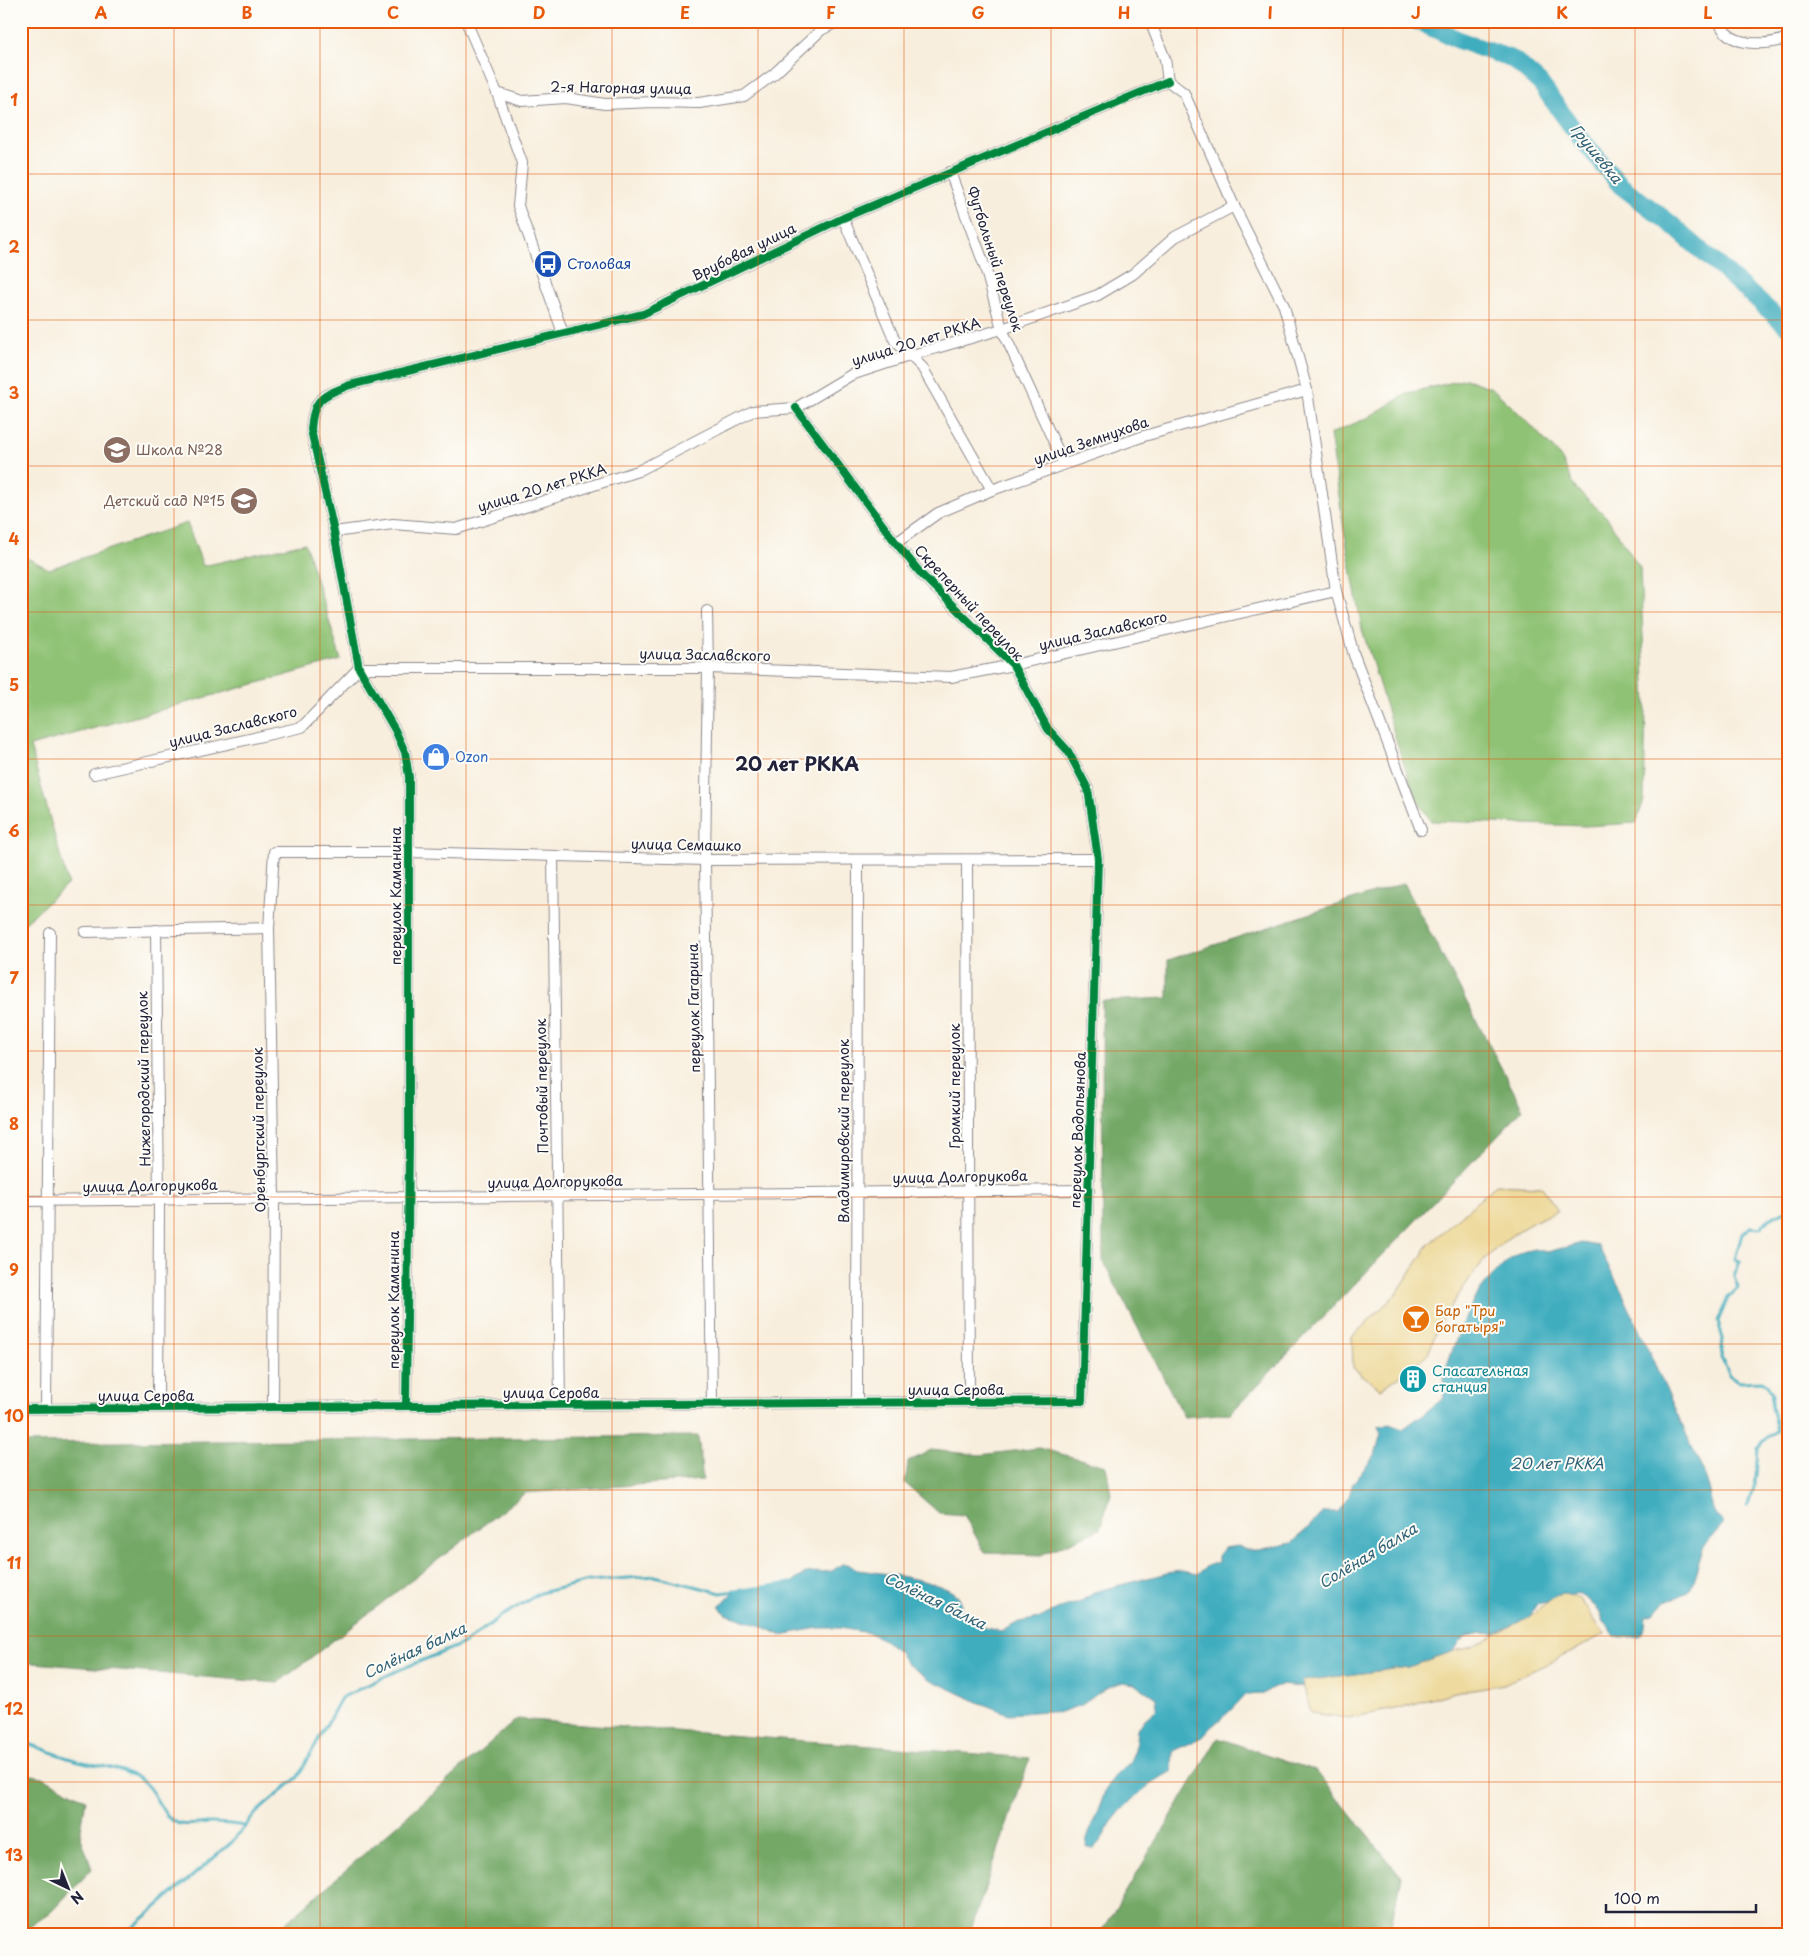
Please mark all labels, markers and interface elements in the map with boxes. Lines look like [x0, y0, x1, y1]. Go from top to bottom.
text: A [95, 0, 108, 24]
text: B [242, 0, 253, 24]
text: C [387, 0, 399, 24]
text: D [533, 0, 545, 24]
text: E [680, 0, 690, 24]
text: F [826, 0, 836, 24]
text: G [971, 0, 985, 24]
text: H [1118, 0, 1130, 24]
text: I [1267, 0, 1273, 24]
text: J [1411, 0, 1421, 24]
text: K [1556, 0, 1568, 24]
text: L [1703, 0, 1713, 24]
street label: 2-я Нагорная улица [550, 76, 692, 99]
text: 1 [10, 87, 18, 111]
water label: Грушевка [1566, 118, 1629, 189]
street label: Футбольный переулок [962, 184, 1029, 335]
street label: Врубовая улица [688, 217, 800, 286]
text: 2 [8, 234, 20, 258]
bus stop icon: Столовая [533, 249, 563, 279]
place label: Столовая [567, 253, 631, 274]
street label: улица 20 лет РККА [849, 312, 983, 371]
text: 3 [9, 380, 19, 404]
street label: улица Земнухова [1030, 411, 1151, 470]
school or university icon: Школа №28 [102, 435, 132, 465]
place label: Школа №28 [136, 439, 223, 460]
street label: улица 20 лет РККА [475, 458, 609, 517]
school or university icon: Детский сад №15 [229, 486, 259, 516]
place label: Детский сад №15 [103, 490, 225, 511]
text: 4 [9, 526, 20, 550]
street label: Скреперный переулок [910, 540, 1029, 666]
street label: улица Заславского [1037, 605, 1169, 656]
street label: улица Заславского [639, 643, 771, 666]
text: 5 [9, 672, 19, 696]
street label: улица Заславского [167, 700, 299, 753]
shop icon: Ozon [421, 742, 451, 772]
place label: Ozon [455, 746, 488, 767]
district label: 20 лет РККА [735, 749, 859, 777]
text: 6 [8, 818, 20, 842]
street label: переулок Каманина [385, 827, 406, 965]
street label: улица Семашко [631, 833, 742, 856]
street label: переулок Гагарина [682, 943, 705, 1073]
text: 7 [9, 965, 19, 989]
street label: Нижегородский переулок [131, 990, 156, 1167]
street label: Почтовый переулок [530, 1018, 553, 1154]
street label: Громкий переулок [944, 1023, 965, 1149]
street label: Владимировский переулок [833, 1038, 854, 1223]
street label: Оренбургский переулок [247, 1047, 270, 1213]
street label: переулок Водопьянова [1064, 1051, 1091, 1209]
text: 8 [9, 1111, 19, 1135]
street label: улица Долгорукова [892, 1165, 1028, 1188]
street label: улица Долгорукова [487, 1170, 623, 1193]
street label: улица Долгорукова [82, 1174, 218, 1197]
street label: переулок Каманина [383, 1231, 404, 1369]
text: 9 [9, 1257, 19, 1281]
place label: Бар "Три богатыря" [1435, 1300, 1505, 1337]
bar icon: Бар "Три богатыря" [1401, 1304, 1431, 1334]
place label: Спасательная станция [1432, 1360, 1529, 1397]
building icon: Спасательная станция [1398, 1364, 1428, 1394]
street label: улица Серова [908, 1379, 1005, 1400]
street label: улица Серова [503, 1382, 600, 1403]
street label: улица Серова [98, 1385, 195, 1406]
text: 10 [4, 1403, 24, 1427]
water label: 20 лет РККА [1510, 1451, 1604, 1474]
water label: Солёная балка [1314, 1516, 1421, 1593]
text: 11 [7, 1550, 21, 1574]
water label: Солёная балка [881, 1565, 991, 1635]
water label: Солёная балка [359, 1615, 470, 1684]
text: 12 [5, 1696, 23, 1720]
text: 13 [5, 1842, 23, 1866]
north arrow [42, 1864, 92, 1914]
scale bar [1606, 1881, 1756, 1913]
text: N [66, 1886, 88, 1909]
text: 100 m [1614, 1886, 1660, 1909]

